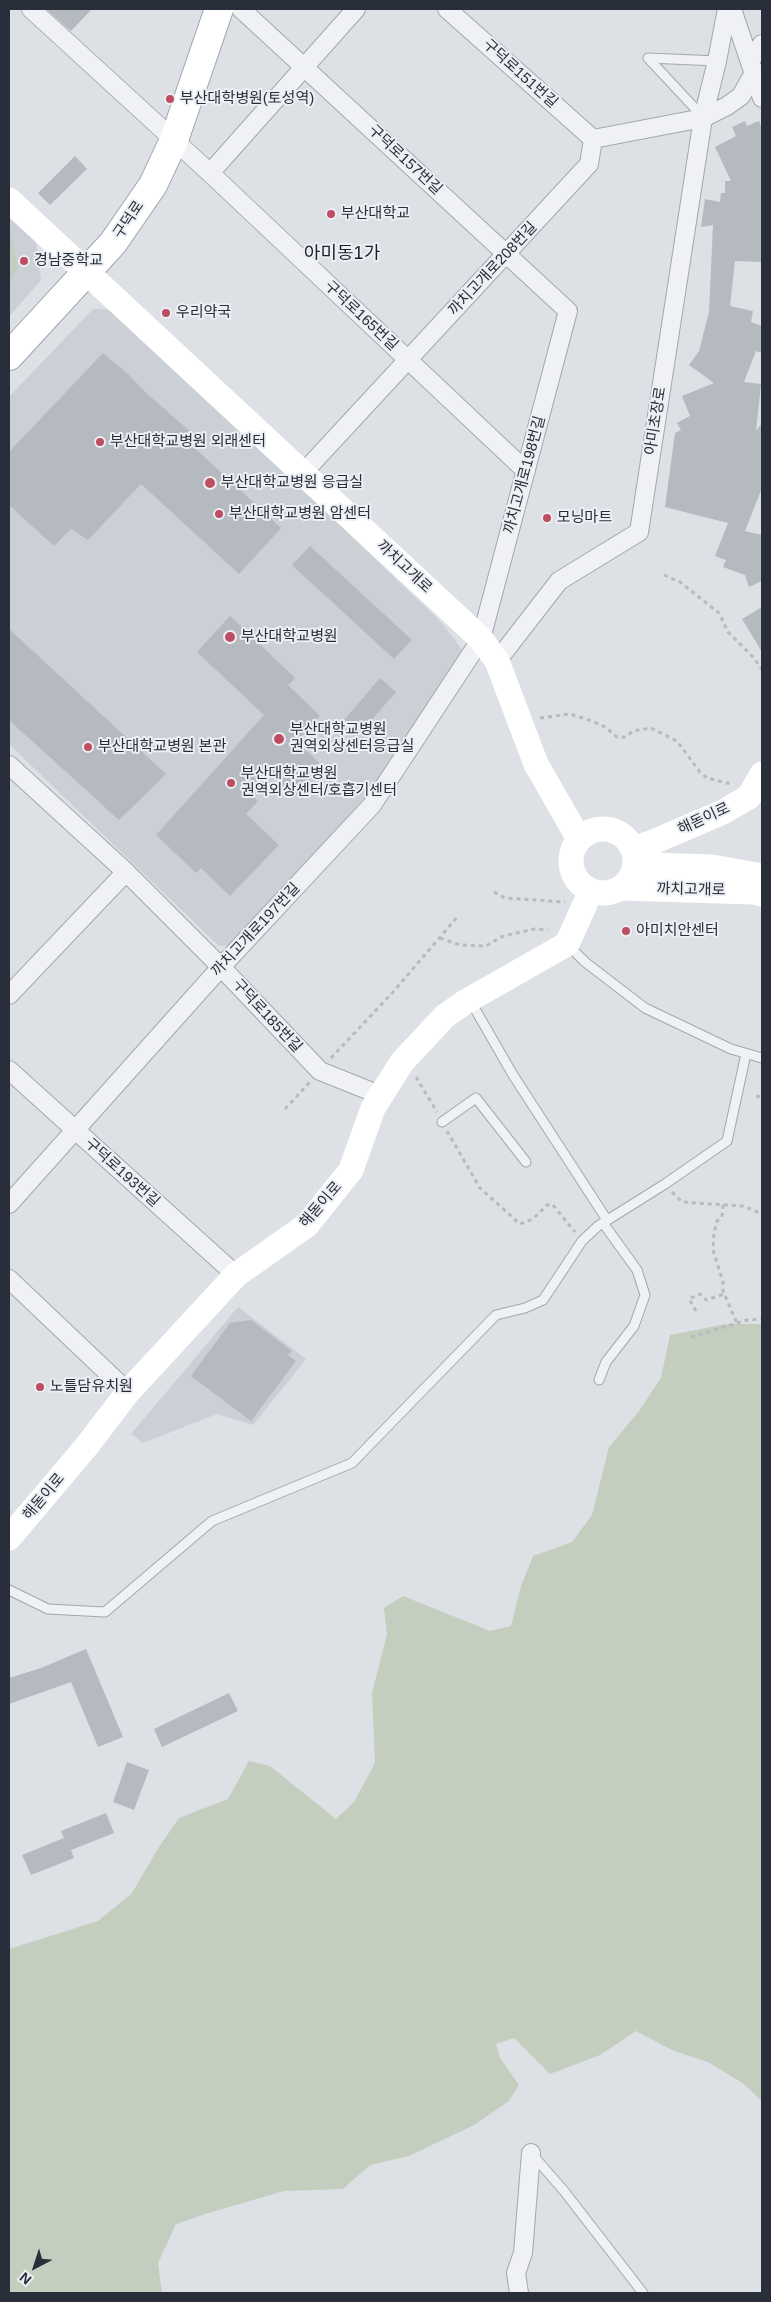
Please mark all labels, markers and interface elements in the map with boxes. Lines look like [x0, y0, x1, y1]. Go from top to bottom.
street label: 구덕로151번길 [479, 36, 561, 112]
place label: 부산대학병원(토성역) [180, 90, 314, 108]
marker: 부산대학병원(토성역) [164, 93, 176, 105]
street label: 구덕로157번길 [364, 121, 446, 199]
street label: 구덕로 [110, 198, 148, 242]
place label: 부산대학교 [341, 205, 410, 223]
marker: 부산대학교 [325, 208, 337, 220]
street label: 까치고개로208번길 [445, 218, 541, 320]
district label: 아미동1가 [304, 243, 380, 265]
place label: 경남중학교 [34, 252, 103, 270]
marker: 경남중학교 [18, 255, 30, 267]
street label: 구덕로165번길 [320, 277, 402, 355]
place label: 우리약국 [176, 304, 231, 322]
marker: 우리약국 [160, 307, 172, 319]
street label: 아미초장로 [642, 386, 670, 456]
street label: 까치고개로198번길 [501, 414, 549, 536]
place label: 부산대학교병원 외래센터 [110, 433, 266, 451]
marker: 부산대학교병원 외래센터 [94, 436, 106, 448]
place label: 부산대학교병원 응급실 [221, 474, 363, 492]
marker: 부산대학교병원 응급실 [203, 476, 217, 490]
place label: 부산대학교병원 암센터 [229, 505, 371, 523]
marker: 부산대학교병원 암센터 [213, 508, 225, 520]
place label: 모닝마트 [557, 509, 612, 527]
marker: 모닝마트 [541, 512, 553, 524]
street label: 까치고개로 [373, 537, 435, 597]
place label: 부산대학교병원 [241, 628, 338, 646]
marker: 부산대학교병원 [223, 630, 237, 644]
place label: 부산대학교병원 권역외상센터응급실 [290, 721, 414, 756]
marker: 부산대학교병원 권역외상센터응급실 [272, 732, 286, 746]
place label: 부산대학교병원 본관 [98, 738, 226, 756]
marker: 부산대학교병원 본관 [82, 741, 94, 753]
place label: 부산대학교병원 권역외상센터/호흡기센터 [241, 765, 397, 800]
marker: 부산대학교병원 권역외상센터/호흡기센터 [225, 777, 237, 789]
street label: 해돋이로 [675, 799, 733, 839]
street label: 까치고개로197번길 [208, 879, 304, 981]
street label: 까치고개로 [656, 880, 726, 900]
place label: 아미치안센터 [636, 922, 719, 940]
marker: 아미치안센터 [620, 925, 632, 937]
street label: 구덕로185번길 [228, 975, 306, 1057]
street label: 구덕로193번길 [81, 1135, 163, 1211]
street label: 해돋이로 [296, 1178, 346, 1232]
place label: 노틀담유치원 [50, 1378, 133, 1396]
marker: 노틀담유치원 [34, 1381, 46, 1393]
street label: 해돋이로 [19, 1470, 69, 1524]
north arrow [10, 2242, 60, 2292]
text: N [16, 2269, 34, 2288]

